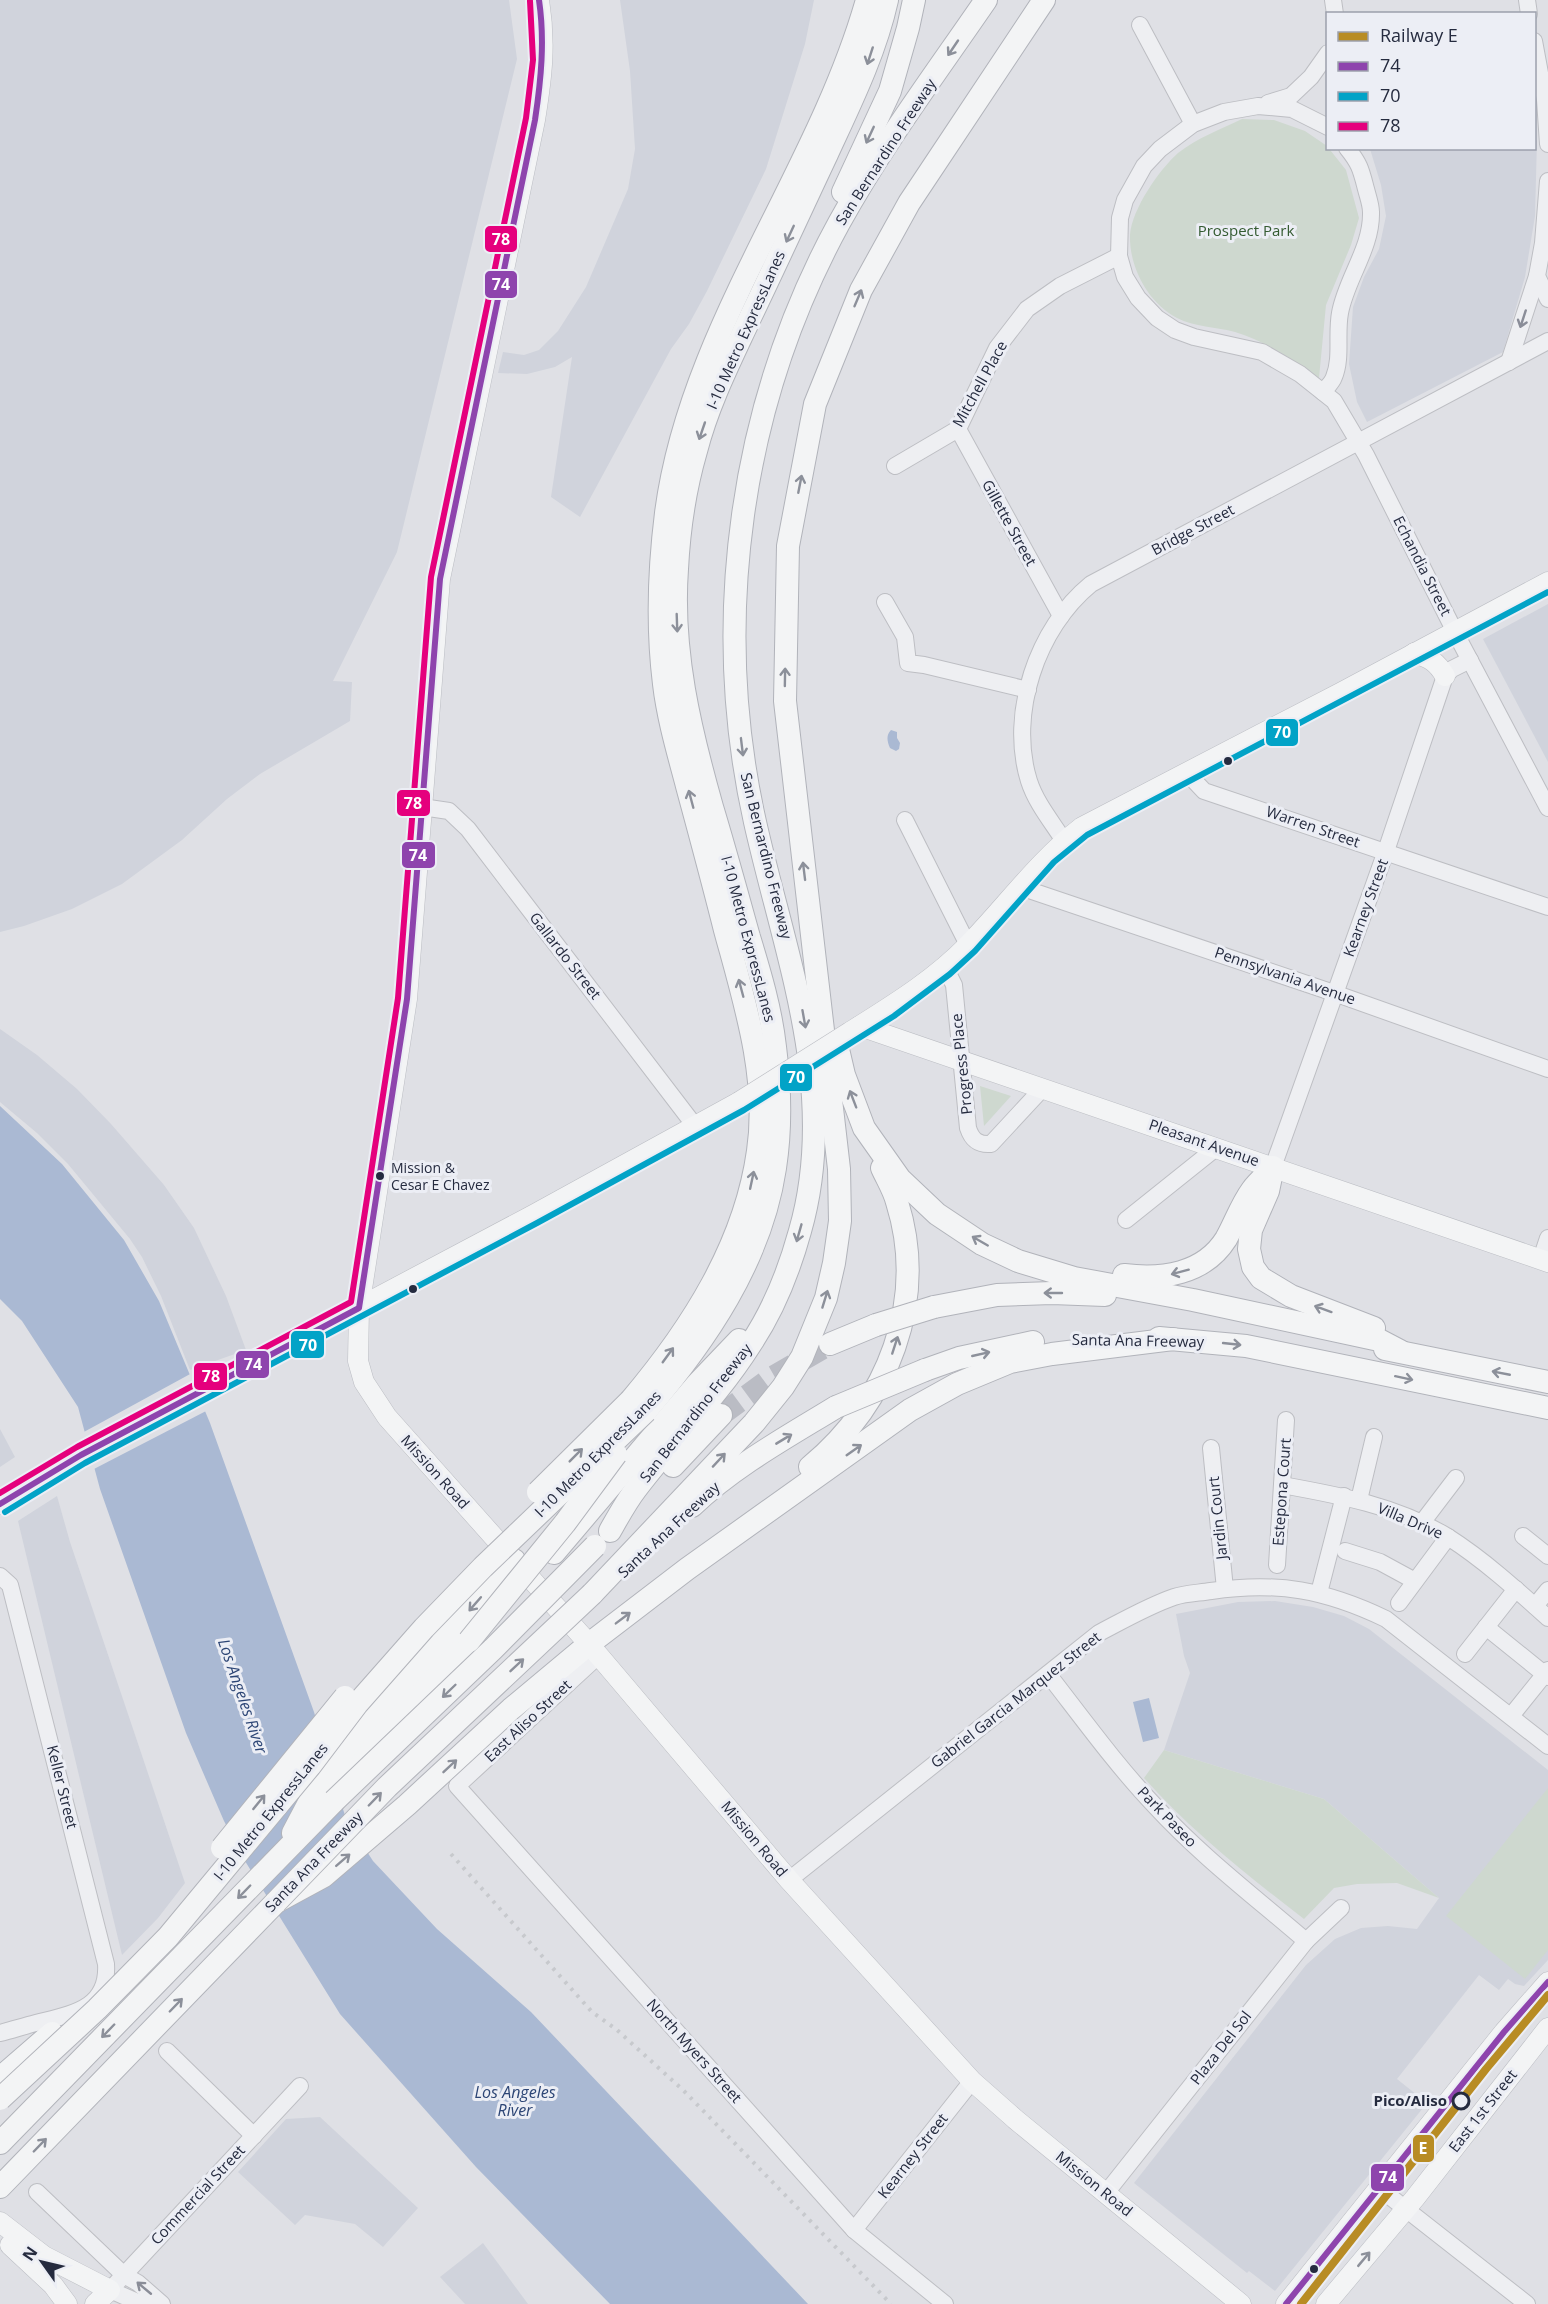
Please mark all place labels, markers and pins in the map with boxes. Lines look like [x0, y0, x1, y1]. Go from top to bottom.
unlabelled marker [1222, 755, 1234, 767]
place label: Mission & Cesar E Chavez [391, 1158, 490, 1194]
marker: Mission & Cesar E Chavez [374, 1170, 386, 1182]
unlabelled marker [407, 1283, 419, 1295]
place label: Pico/Aliso [1374, 2090, 1447, 2110]
marker: Pico/Aliso [1452, 2092, 1470, 2110]
unlabelled marker [1308, 2263, 1320, 2275]

